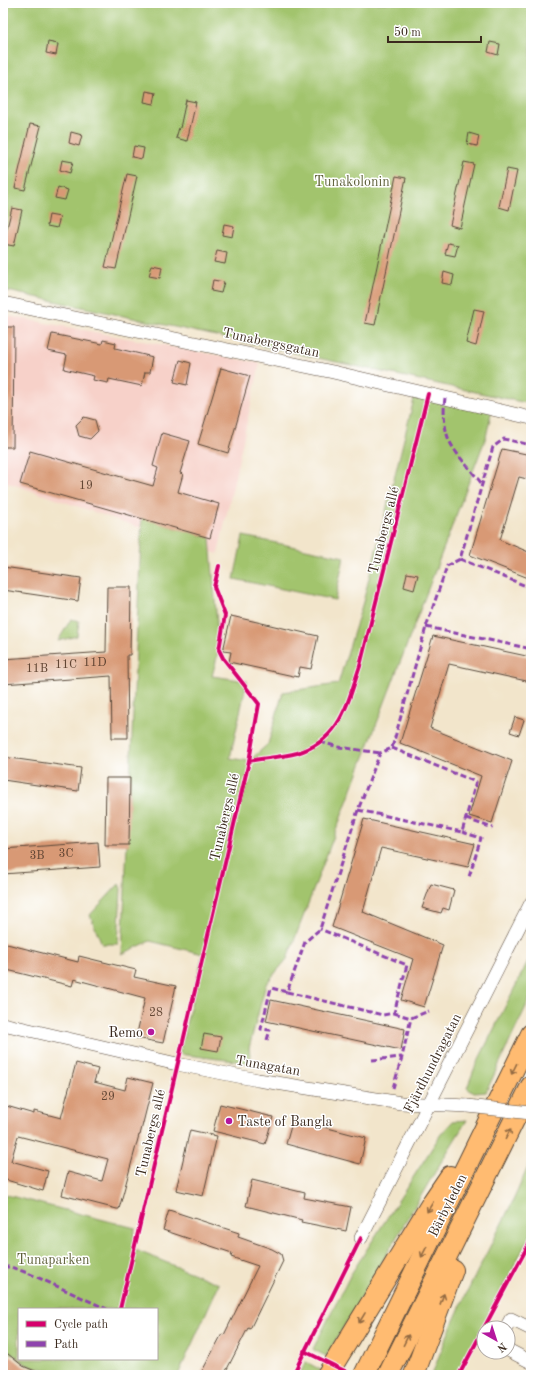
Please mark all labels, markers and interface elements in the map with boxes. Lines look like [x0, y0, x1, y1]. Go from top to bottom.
scale bar [388, 18, 481, 44]
text: 50 m [394, 26, 421, 39]
park label: Tunakolonin [314, 175, 390, 189]
street label: Tunabergsgatan [221, 326, 321, 360]
house number: 19 [79, 480, 93, 492]
street label: Tunabergs allé [366, 485, 402, 575]
house number: 11D [83, 657, 107, 669]
house number: 11C [55, 659, 77, 671]
house number: 11B [26, 663, 48, 675]
street label: Tunabergs allé [208, 772, 242, 863]
house number: 3C [58, 848, 74, 860]
house number: 3B [29, 850, 45, 862]
house number: 28 [149, 1007, 163, 1019]
street label: Fjärdhundragatan [402, 1011, 464, 1116]
place label: Remo [108, 1026, 143, 1040]
marker: Remo [146, 1027, 156, 1037]
street label: Tunagatan [234, 1053, 302, 1079]
one-way arrow [510, 1063, 517, 1075]
street label: Tunabergs allé [134, 1088, 168, 1179]
house number: 29 [101, 1091, 115, 1103]
place label: Taste of Bangla [237, 1115, 332, 1129]
marker: Taste of Bangla [224, 1116, 234, 1126]
one-way arrow [504, 1129, 512, 1141]
street label: Bärbyleden [426, 1171, 470, 1239]
one-way arrow [425, 1201, 433, 1213]
one-way arrow [420, 1246, 427, 1258]
park label: Tunaparken [16, 1253, 90, 1267]
one-way arrow [439, 1293, 447, 1305]
legend [18, 1308, 158, 1360]
one-way arrow [358, 1312, 366, 1323]
text: Cycle path [54, 1319, 109, 1331]
north arrow [476, 1320, 516, 1360]
one-way arrow [403, 1334, 410, 1346]
text: Path [54, 1339, 79, 1351]
text: N [494, 1340, 508, 1354]

